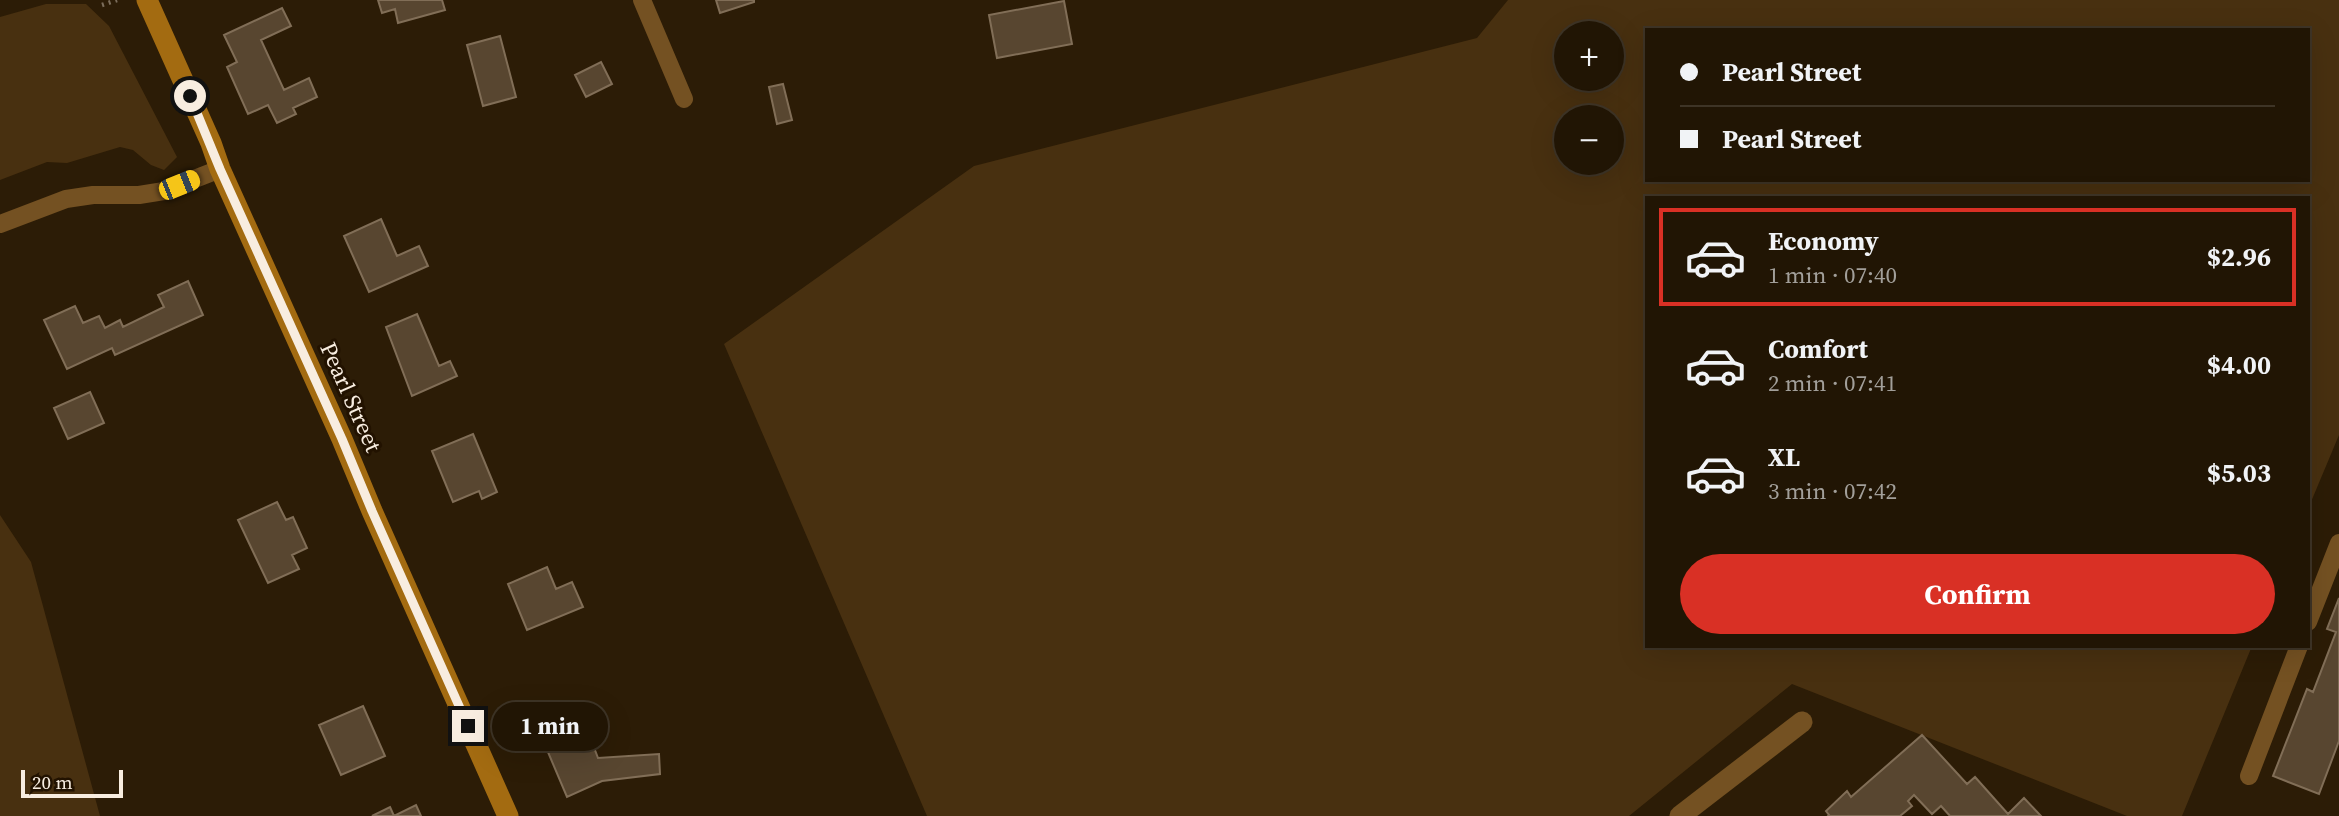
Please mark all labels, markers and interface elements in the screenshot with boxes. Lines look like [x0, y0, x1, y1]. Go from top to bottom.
map controls [1554, 21, 1624, 175]
button: + [1554, 21, 1624, 91]
text: Pearl Street [1722, 54, 1861, 90]
route start [174, 80, 206, 112]
button: − [1554, 105, 1624, 175]
text: Pearl Street [1722, 121, 1861, 157]
car [156, 167, 203, 203]
text: Economy [1768, 223, 1879, 259]
icon: car [1684, 226, 1747, 289]
text: $2.96 [2207, 239, 2271, 275]
text: 1 min · 07:40 [1768, 259, 1897, 291]
text: Comfort [1768, 331, 1868, 367]
icon: car [1684, 334, 1747, 397]
street label: Pearl Street [313, 337, 390, 458]
text: $4.00 [2207, 347, 2271, 383]
text: 2 min · 07:41 [1768, 367, 1897, 399]
text: XL [1768, 439, 1800, 475]
icon: car [1684, 442, 1747, 505]
text: $5.03 [2207, 455, 2271, 491]
text: 3 min · 07:42 [1768, 475, 1897, 507]
button: Confirm [1680, 554, 2275, 634]
callout: 1 min [492, 702, 608, 750]
route end [452, 710, 484, 742]
text: 1 min [520, 710, 580, 742]
scale bar [21, 767, 122, 799]
text: 20 m [32, 769, 73, 795]

